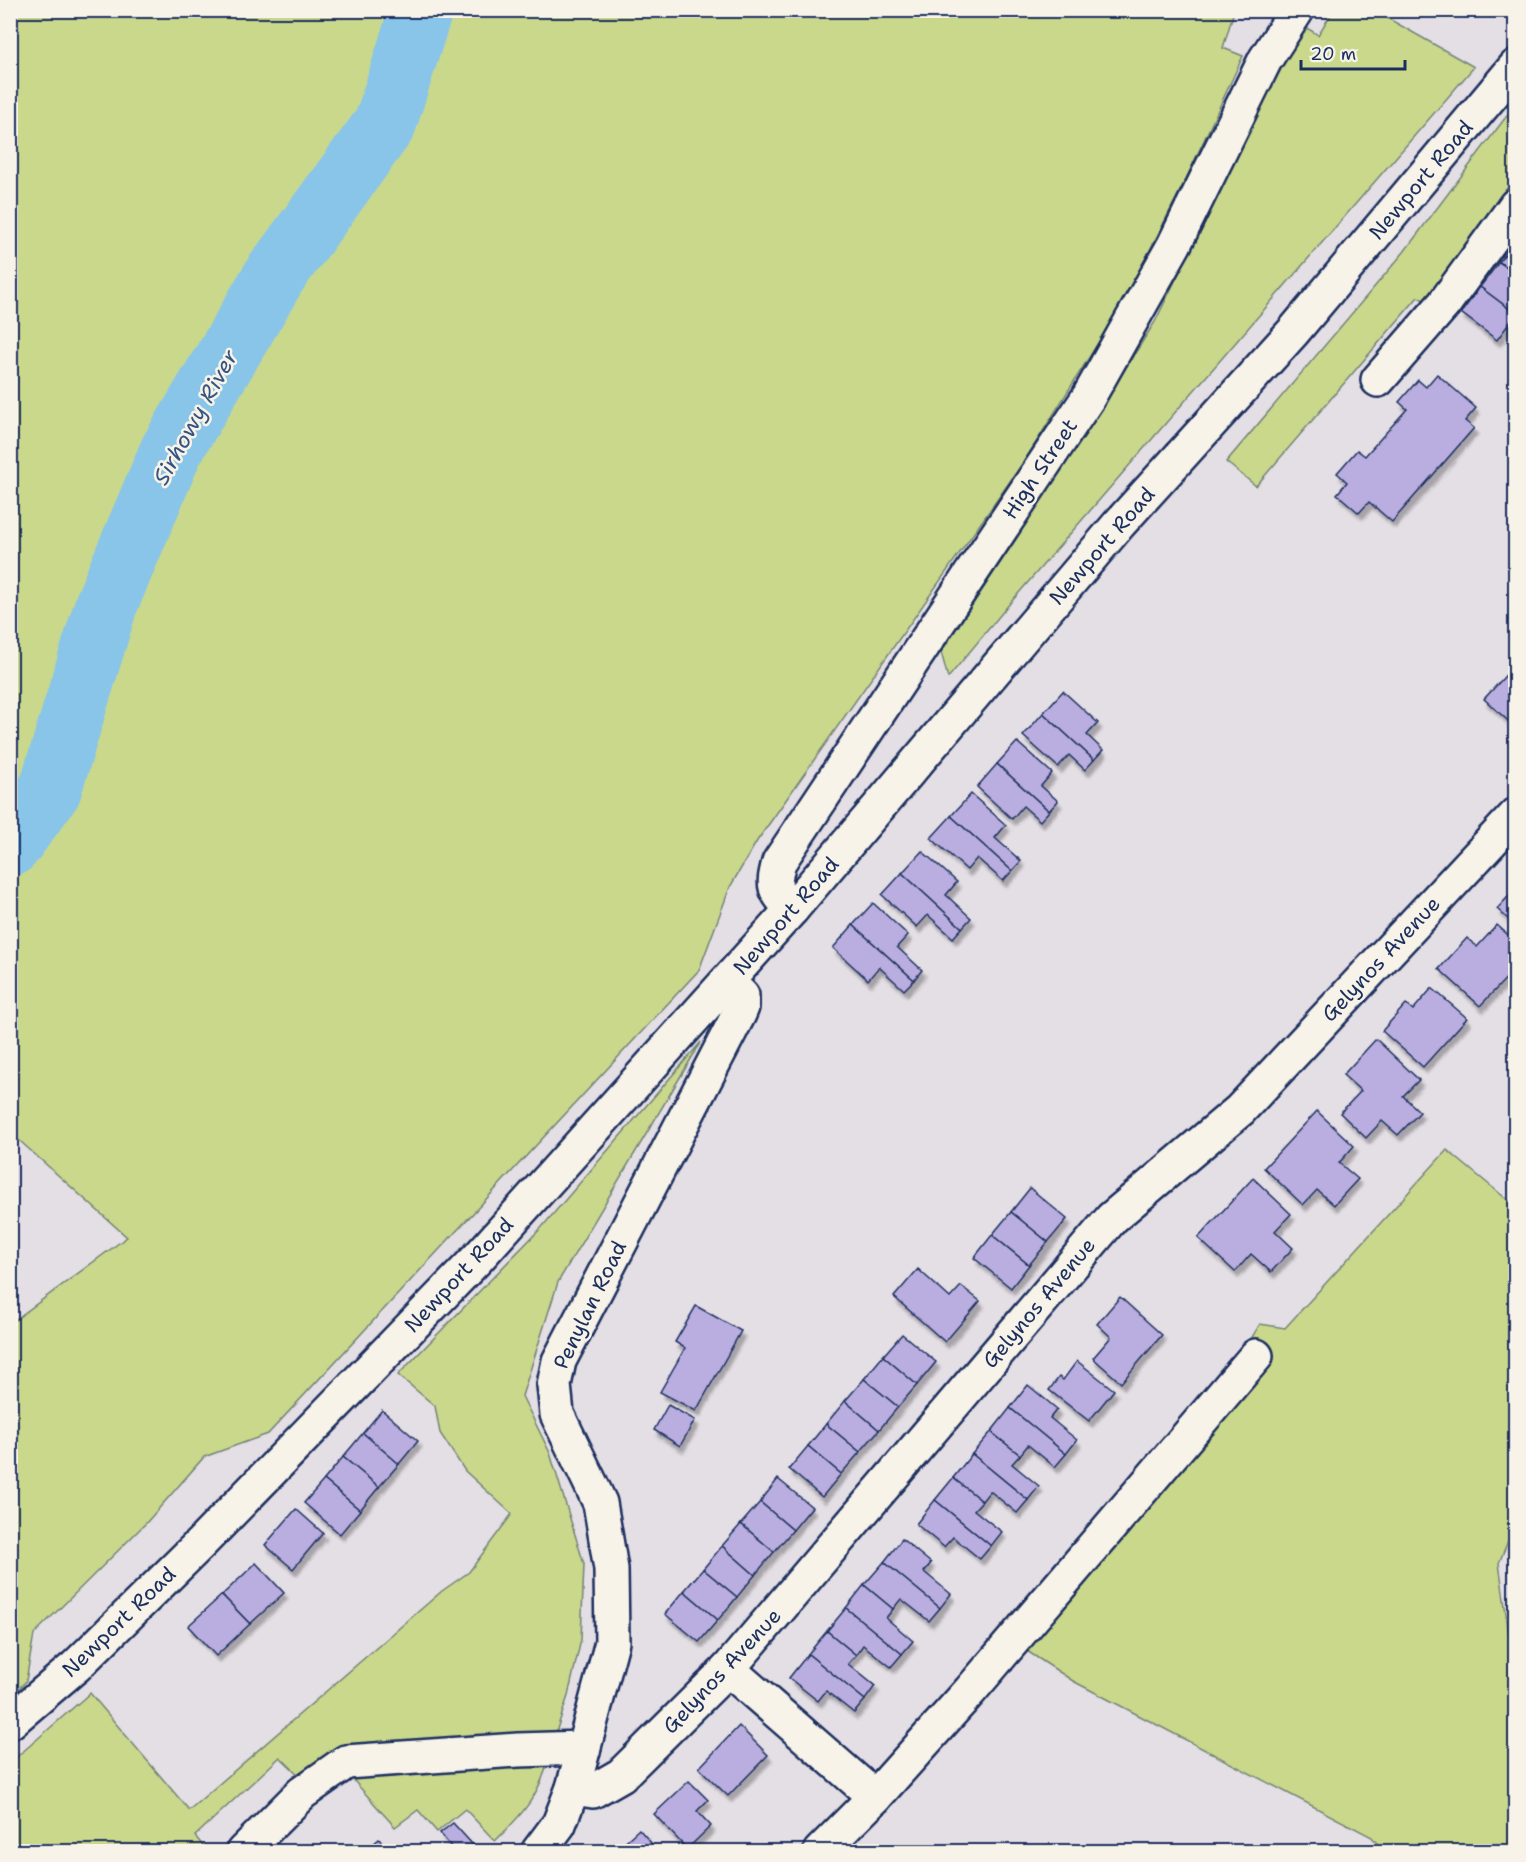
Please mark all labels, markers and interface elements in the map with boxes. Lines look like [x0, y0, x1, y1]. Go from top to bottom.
scale bar [1301, 33, 1404, 71]
text: 20 m [1310, 42, 1356, 66]
street label: Newport Road [1363, 114, 1479, 246]
water label: Sirhowy River [146, 344, 245, 490]
street label: High Street [996, 413, 1084, 525]
street label: Newport Road [1043, 481, 1161, 611]
street label: Newport Road [727, 851, 845, 981]
street label: Gelynos Avenue [1315, 890, 1447, 1028]
street label: Newport Road [398, 1211, 520, 1339]
street label: Gelynos Avenue [976, 1232, 1102, 1374]
street label: Penylan Road [547, 1236, 633, 1374]
street label: Newport Road [56, 1560, 182, 1684]
street label: Gelynos Avenue [656, 1602, 788, 1740]

